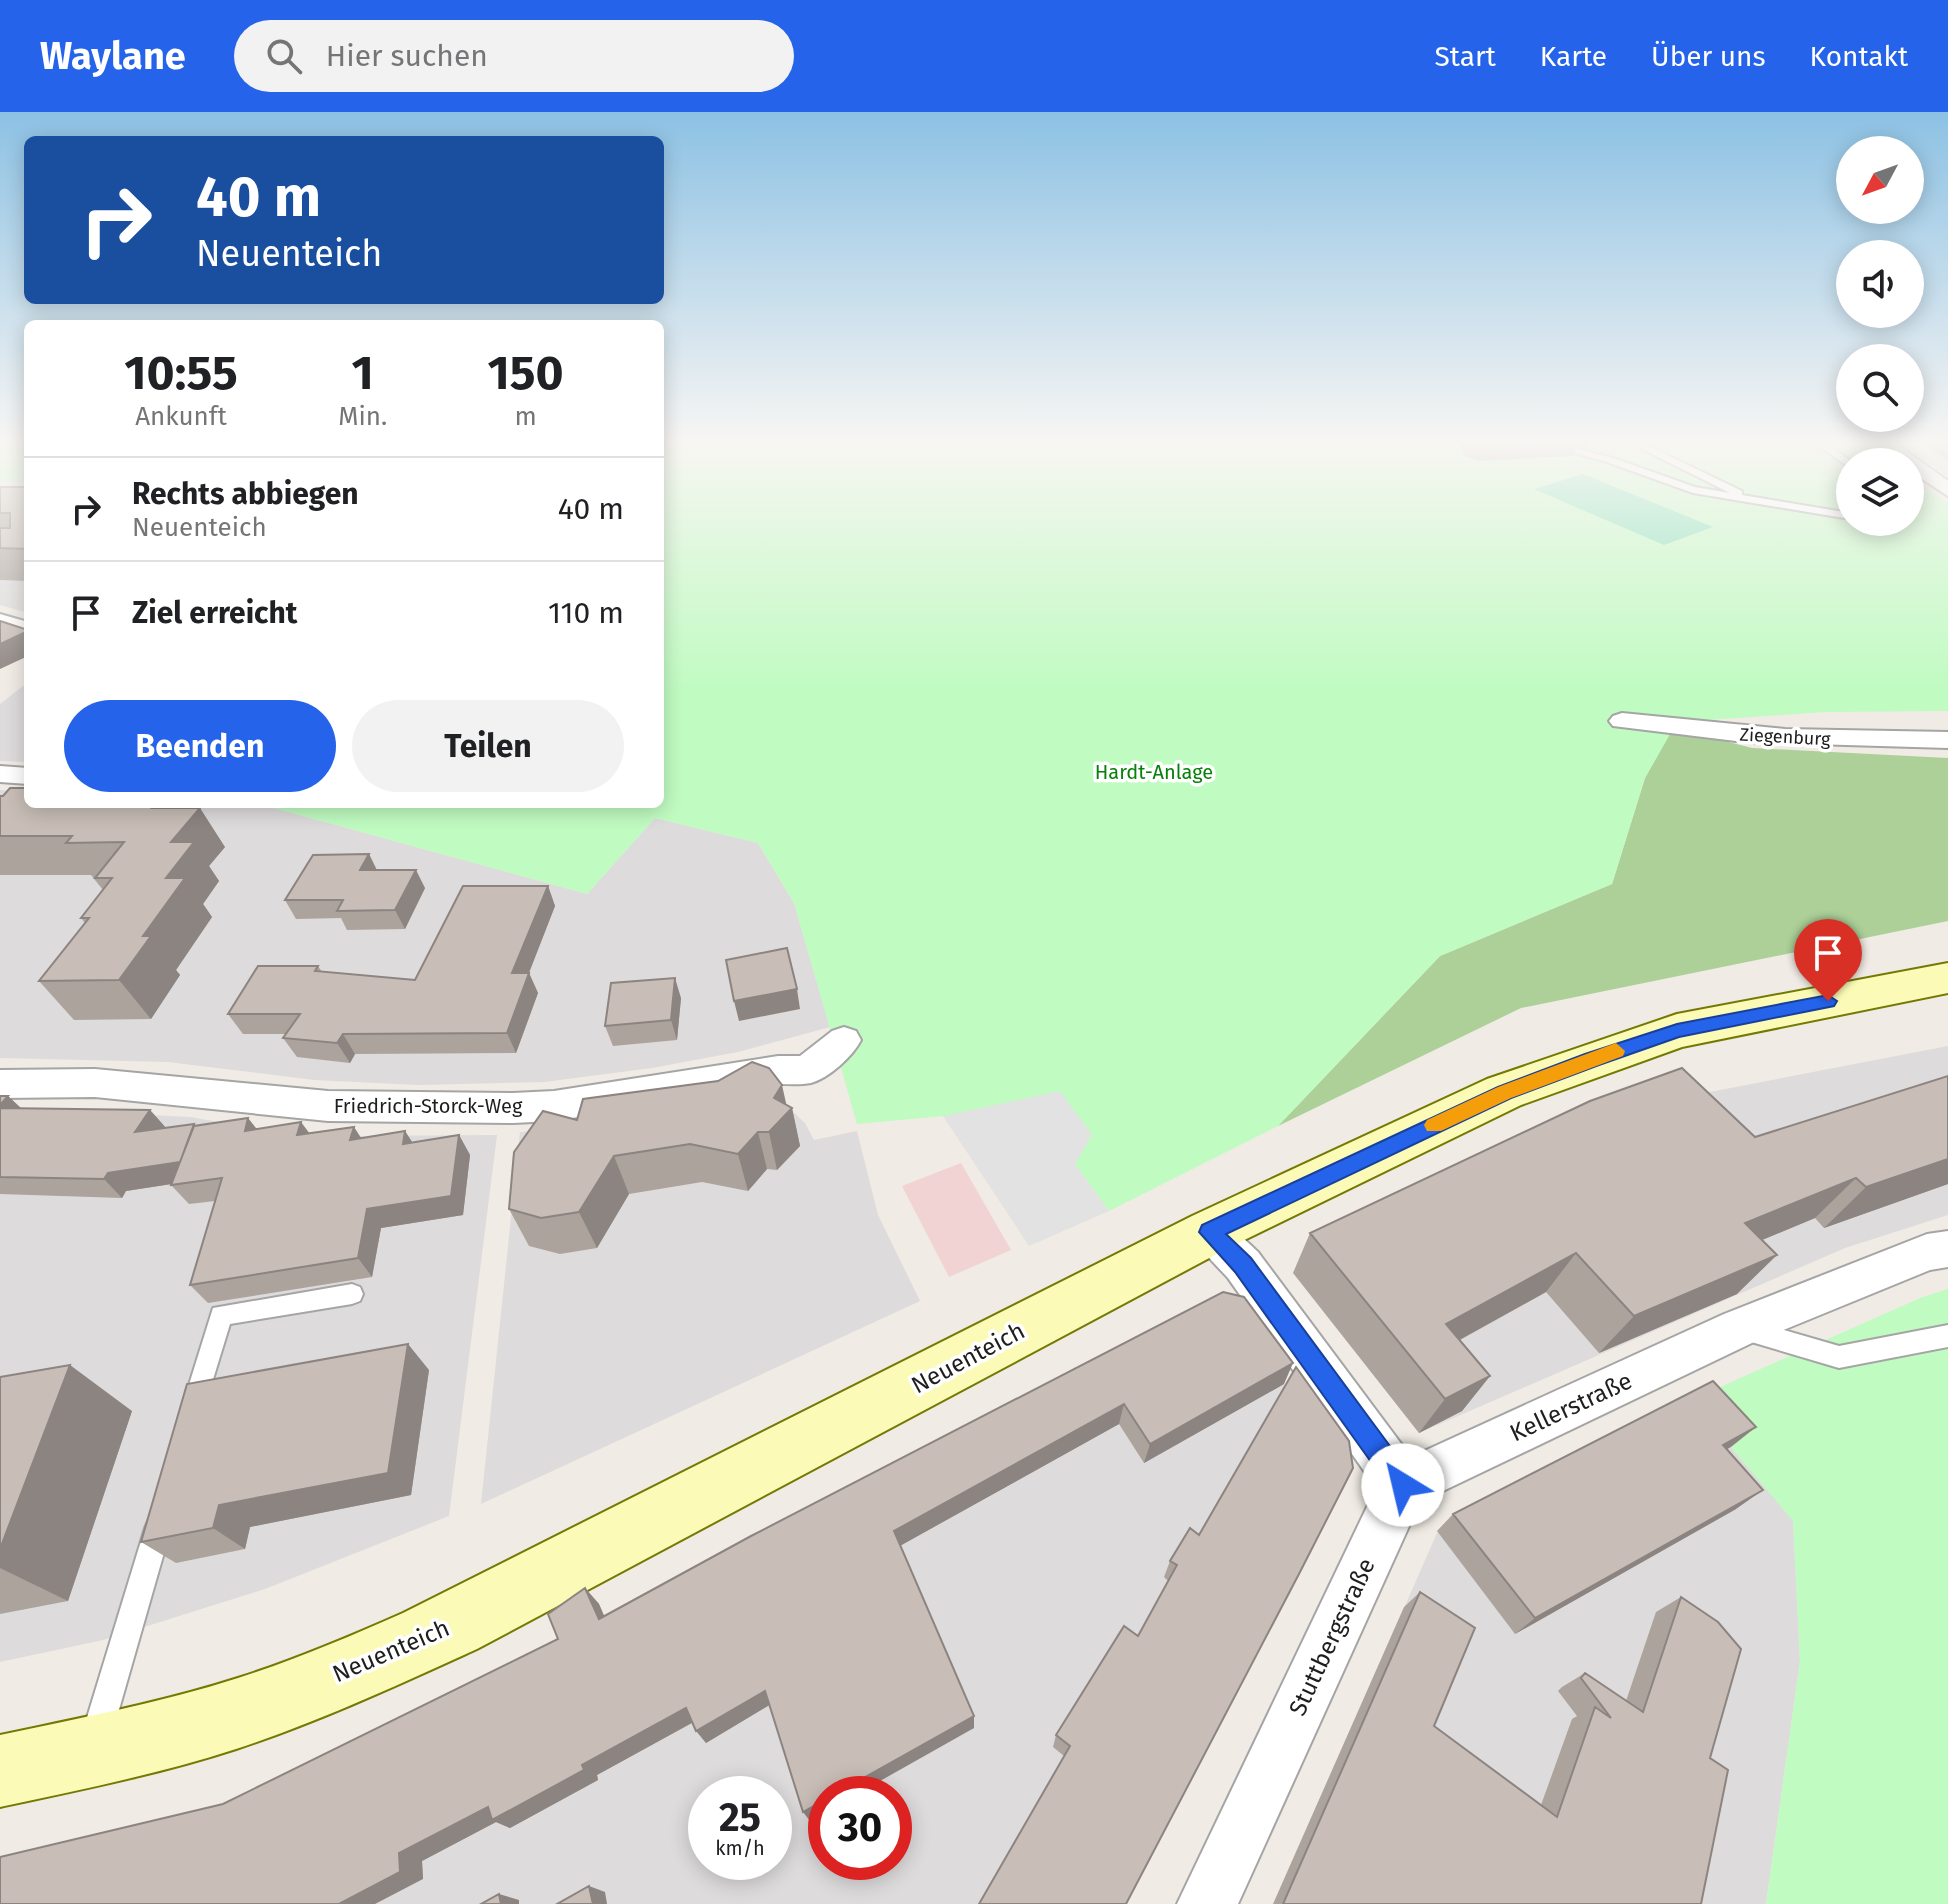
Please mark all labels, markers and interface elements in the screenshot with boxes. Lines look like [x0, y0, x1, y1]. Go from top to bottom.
search box [234, 20, 794, 92]
text: Waylane [40, 33, 186, 79]
icon: search [262, 34, 306, 78]
text: Hier suchen [326, 38, 488, 74]
text: Start [1434, 40, 1496, 73]
text: Karte [1540, 40, 1607, 73]
text: Über uns [1651, 40, 1766, 73]
text: Kontakt [1810, 40, 1908, 73]
north arrow [1836, 136, 1924, 224]
map controls [1836, 136, 1924, 536]
text: 40 m [196, 164, 321, 231]
icon: right [64, 168, 168, 272]
text: Neuenteich [196, 232, 382, 276]
button: sound [1836, 240, 1924, 328]
text: 10:55 [124, 344, 238, 402]
text: 1 [352, 344, 374, 402]
text: 150 [488, 344, 564, 402]
button: search [1836, 344, 1924, 432]
text: Ankunft [135, 401, 227, 432]
text: Min. [338, 401, 387, 432]
text: m [514, 401, 537, 432]
button: layers [1836, 448, 1924, 536]
text: Rechts abbiegen [132, 476, 359, 512]
icon: right [64, 487, 108, 531]
text: 40 m [558, 491, 624, 527]
text: Neuenteich [132, 512, 267, 543]
icon: arrive [64, 591, 108, 635]
text: Ziel erreicht [132, 595, 297, 631]
text: 110 m [548, 595, 624, 631]
button: Beenden [64, 700, 336, 792]
button: Teilen [352, 700, 624, 792]
street label: Ziegenburg [1739, 724, 1832, 750]
park label: Hardt-Anlage [1095, 760, 1213, 784]
pin [1794, 919, 1862, 1001]
icon: arrive [1806, 931, 1850, 975]
street label: Friedrich-Storck-Weg [334, 1094, 523, 1118]
street label: Neuenteich [907, 1316, 1029, 1400]
street label: Kellerstraße [1506, 1367, 1636, 1447]
position arrow [1361, 1443, 1445, 1527]
street label: Stuttbergstraße [1283, 1554, 1381, 1720]
street label: Neuenteich [328, 1614, 454, 1688]
speed limit sign: 30 [808, 1776, 912, 1880]
text: 25 [719, 1794, 761, 1842]
text: km/h [715, 1836, 765, 1860]

